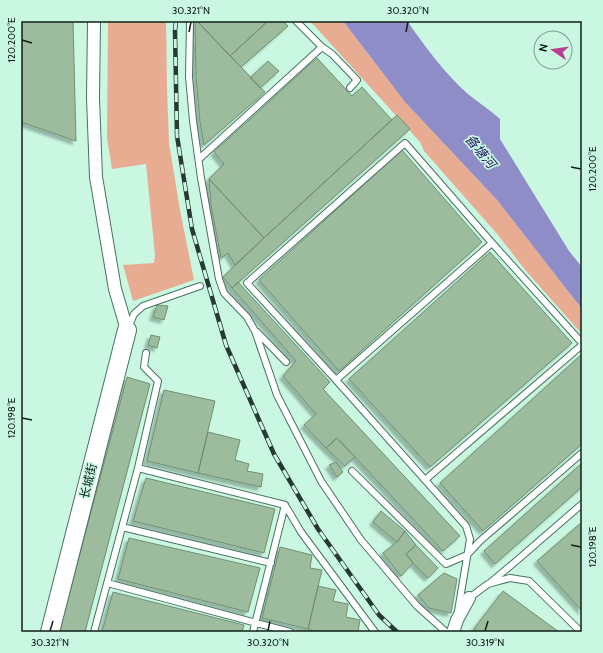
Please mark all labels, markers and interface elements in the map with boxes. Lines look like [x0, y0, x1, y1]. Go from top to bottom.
text: 30.321°N [172, 4, 210, 17]
text: 30.320°N [387, 4, 429, 17]
text: 120.200°E [5, 17, 18, 63]
north arrow [533, 30, 573, 70]
text: N [536, 42, 551, 53]
water label: 备塘河 [462, 131, 502, 173]
text: 120.200°E [586, 146, 599, 192]
text: 120.198°E [5, 397, 18, 438]
street label: 长城街 [76, 462, 100, 500]
text: 120.198°E [586, 526, 599, 567]
text: 30.321°N [31, 636, 69, 649]
text: 30.320°N [247, 636, 289, 649]
text: 30.319°N [466, 636, 504, 649]

